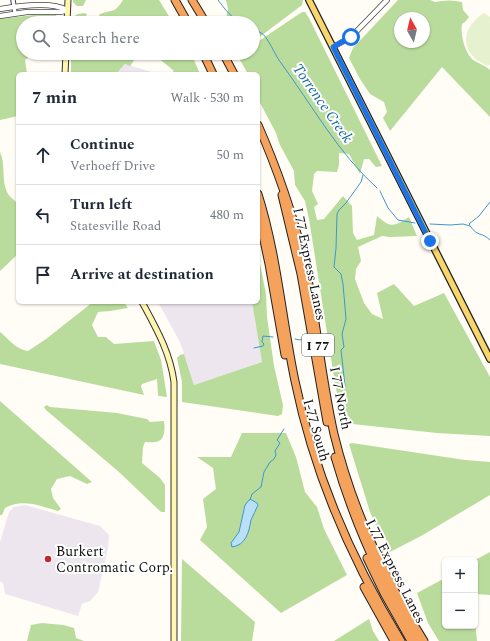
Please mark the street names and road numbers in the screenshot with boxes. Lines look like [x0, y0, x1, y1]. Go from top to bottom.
street label: I 77 Express Lanes [287, 206, 332, 322]
road number: I 77 [302, 334, 334, 356]
street label: I 77 North [324, 365, 357, 431]
street label: I-77 South [298, 396, 335, 464]
street label: I 77 Express Lanes [360, 515, 431, 627]

